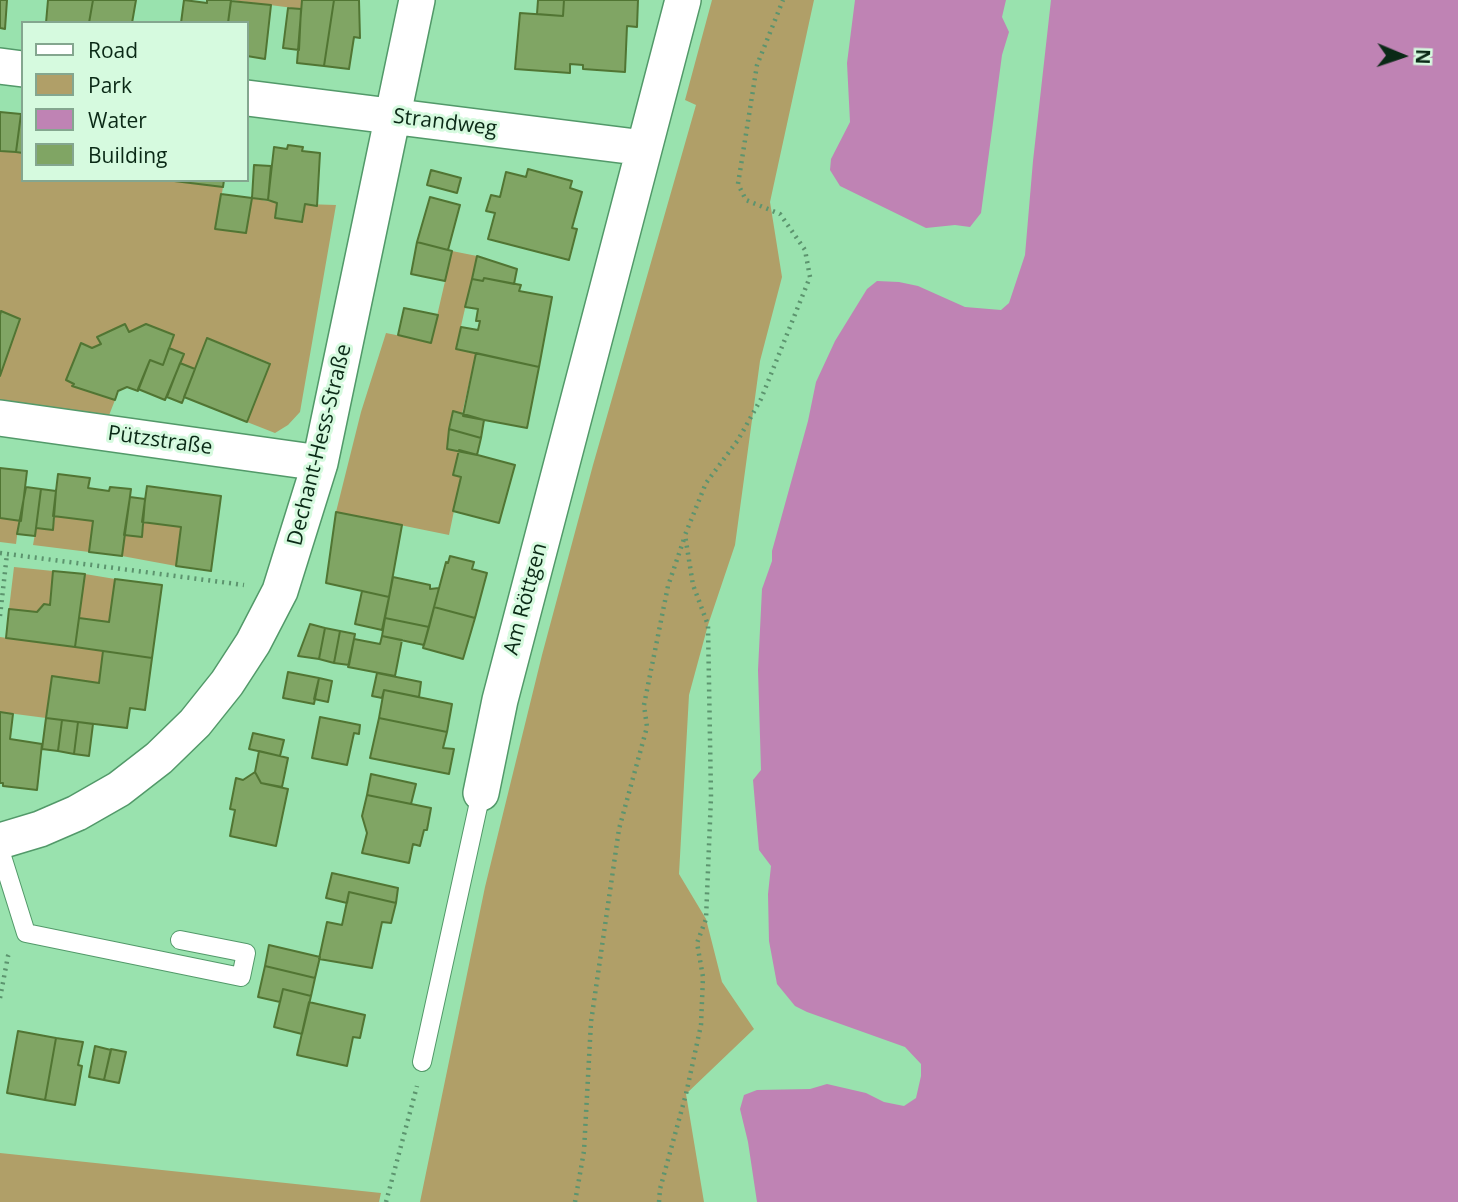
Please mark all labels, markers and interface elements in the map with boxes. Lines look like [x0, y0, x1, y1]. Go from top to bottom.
legend [21, 21, 248, 182]
north arrow [1367, 21, 1437, 91]
text: Road [88, 36, 138, 64]
text: N [1410, 49, 1436, 65]
text: Park [88, 71, 132, 99]
street label: Strandweg [392, 104, 498, 142]
text: Water [88, 106, 147, 134]
text: Building [88, 141, 167, 169]
street label: Dechant-Hess-Straße [283, 342, 357, 548]
street label: Pützstraße [106, 421, 214, 461]
street label: Am Röttgen [499, 540, 553, 658]

